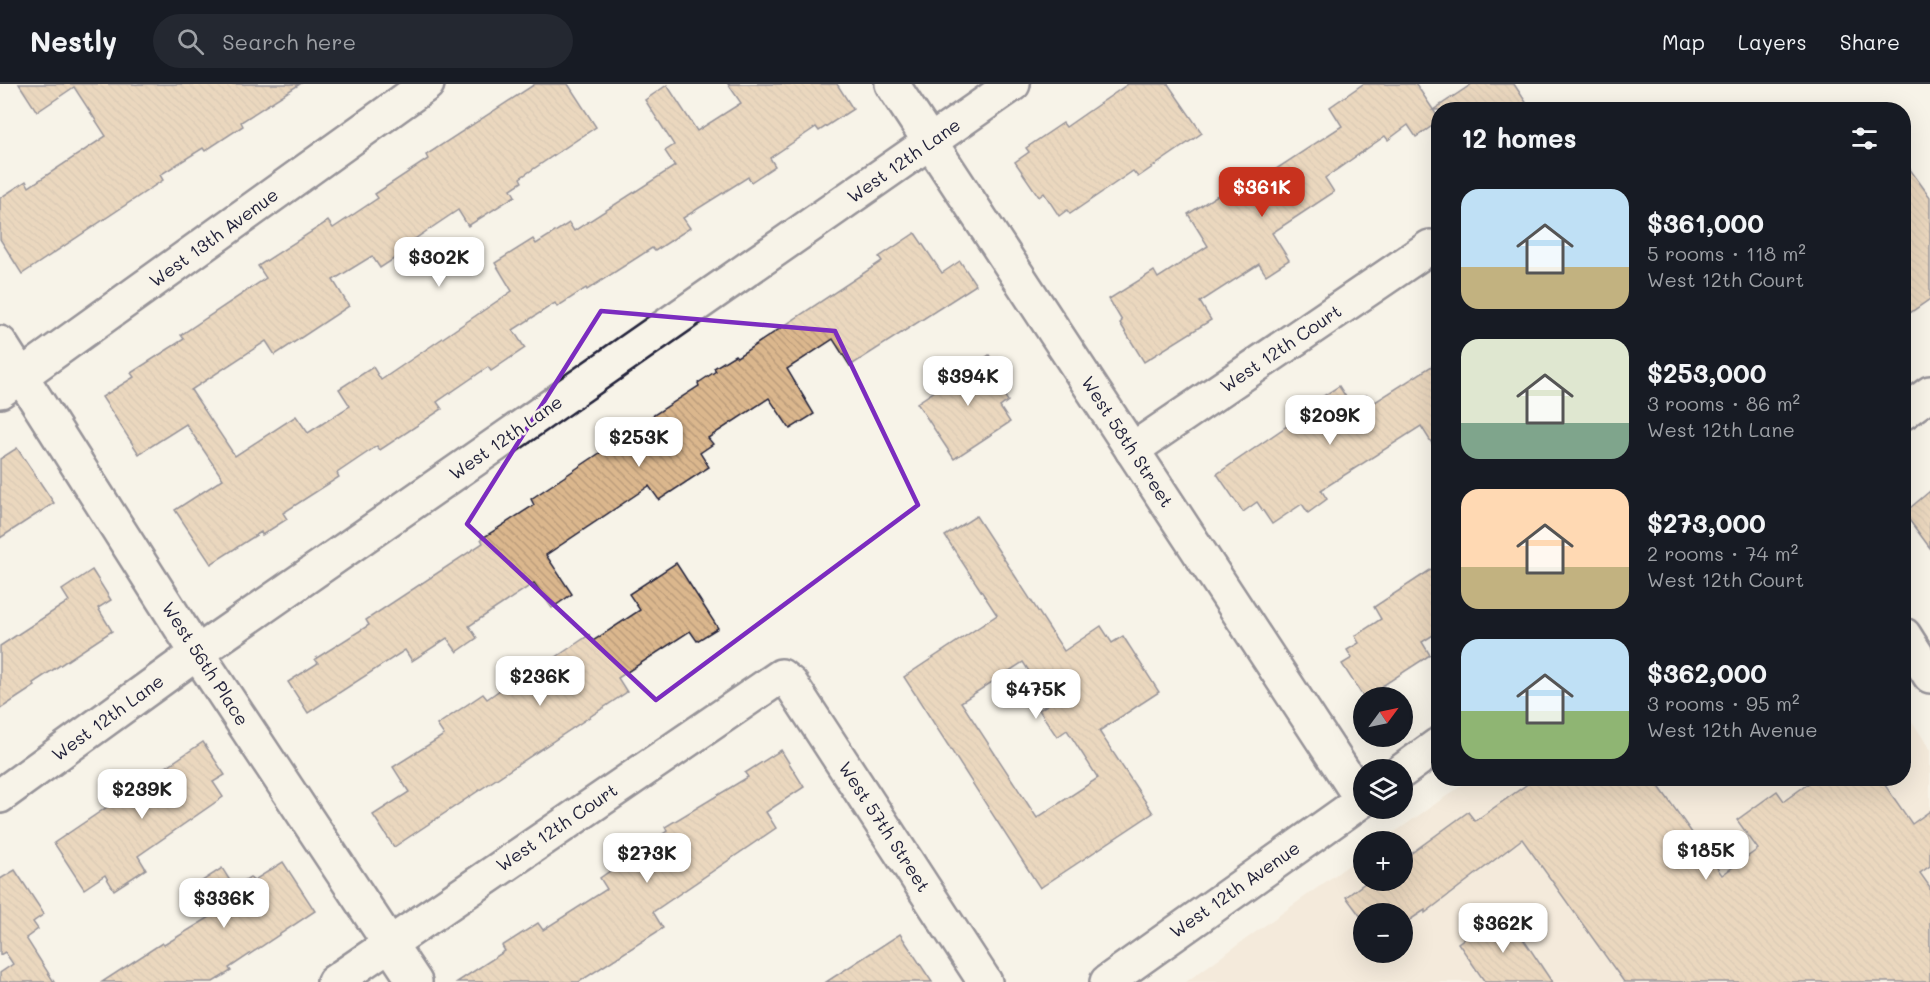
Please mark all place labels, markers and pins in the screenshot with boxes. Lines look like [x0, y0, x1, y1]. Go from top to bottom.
pin: $361K [1220, 167, 1304, 218]
pin: $302K [397, 237, 481, 288]
pin: $394K [926, 356, 1010, 407]
pin: $209K [1288, 395, 1372, 446]
pin: $253K [597, 417, 681, 468]
pin: $236K [498, 656, 582, 707]
pin: $475K [994, 669, 1078, 720]
pin: $239K [100, 769, 184, 820]
pin: $185K [1664, 830, 1748, 881]
pin: $273K [605, 833, 689, 884]
pin: $336K [182, 878, 266, 929]
pin: $362K [1461, 903, 1545, 954]

